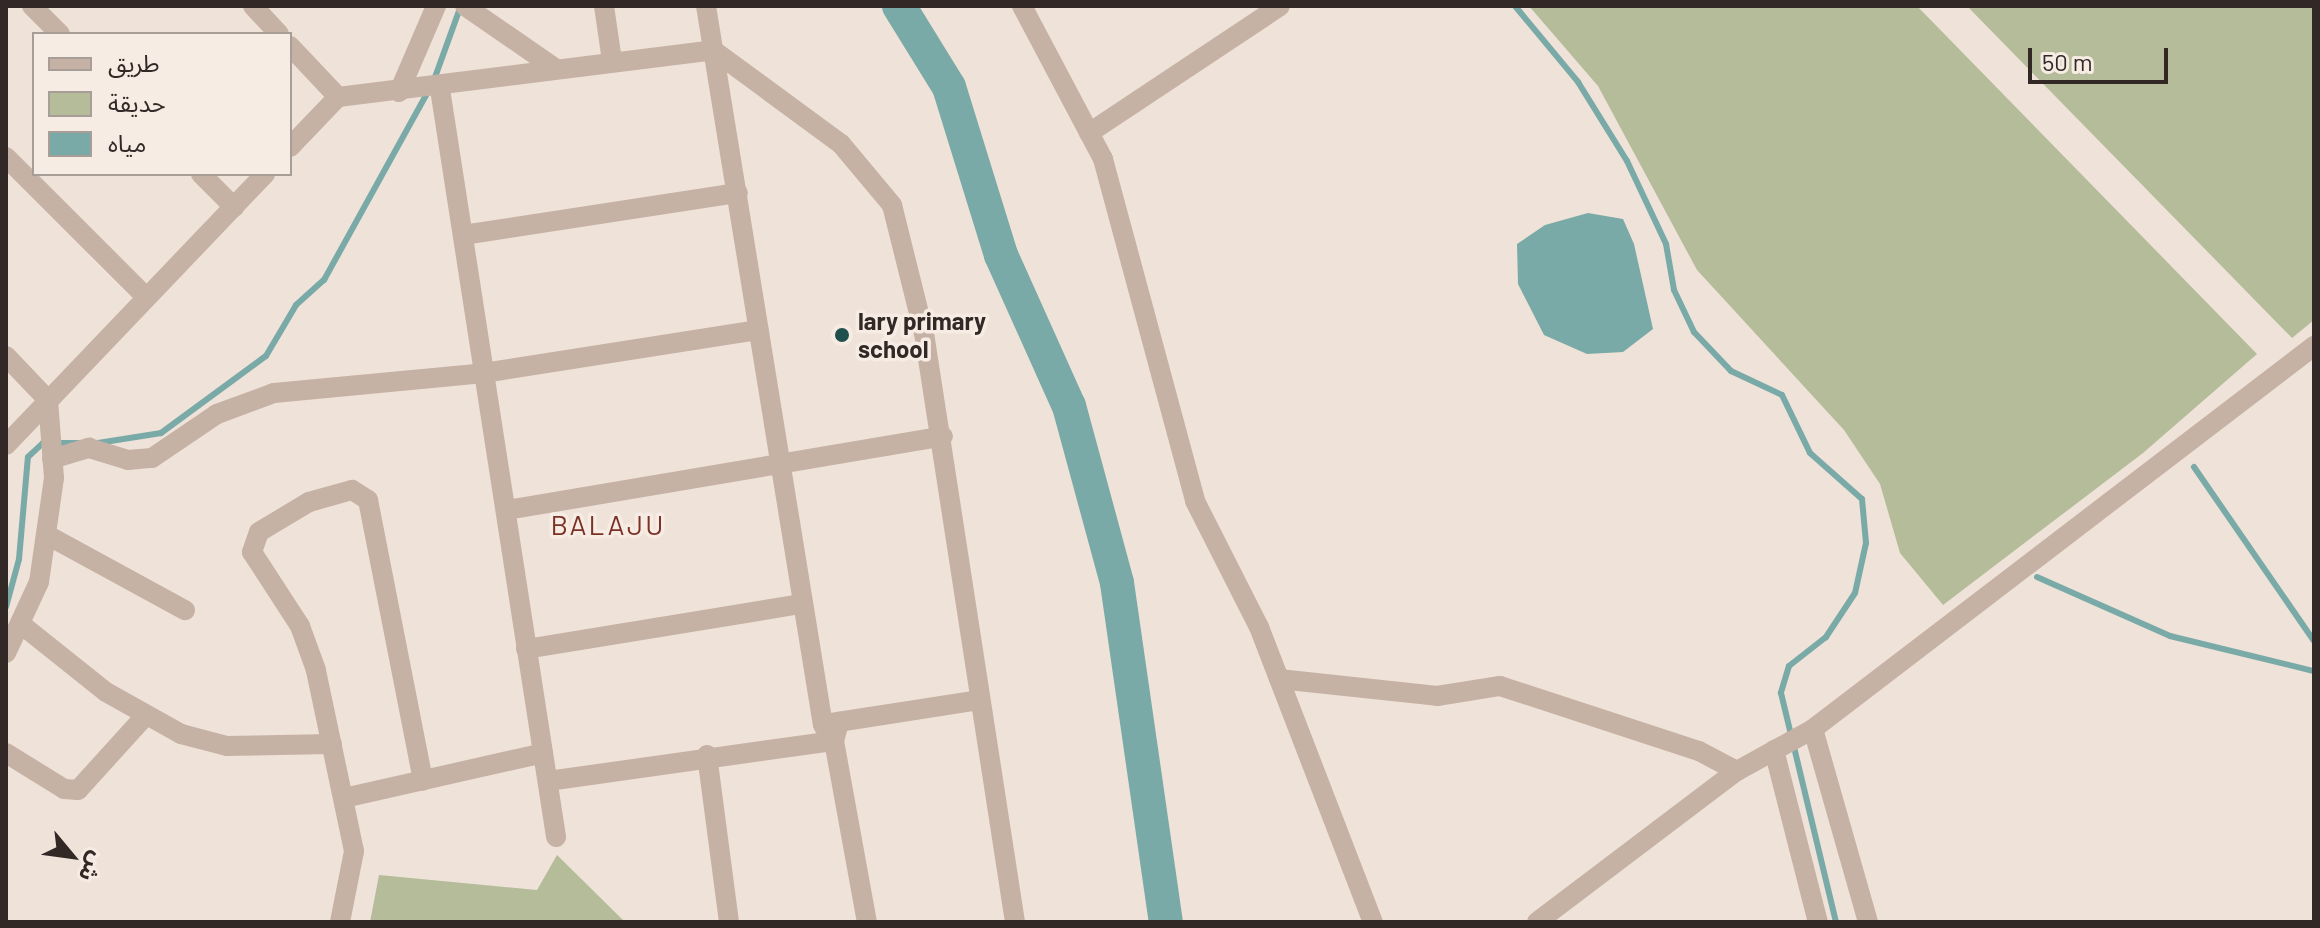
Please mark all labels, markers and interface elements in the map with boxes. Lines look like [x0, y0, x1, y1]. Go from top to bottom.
legend [32, 32, 292, 176]
scale bar [2032, 32, 2172, 82]
text: 50 m [2042, 47, 2093, 76]
text: طريق [108, 48, 160, 77]
text: حديقة [108, 88, 166, 117]
text: مياه [108, 128, 146, 157]
place label: lary primary school [858, 307, 986, 363]
marker: lary primary school [833, 326, 851, 344]
district label: BALAJU [551, 507, 665, 541]
north arrow [32, 816, 112, 896]
text: ش [74, 848, 112, 887]

